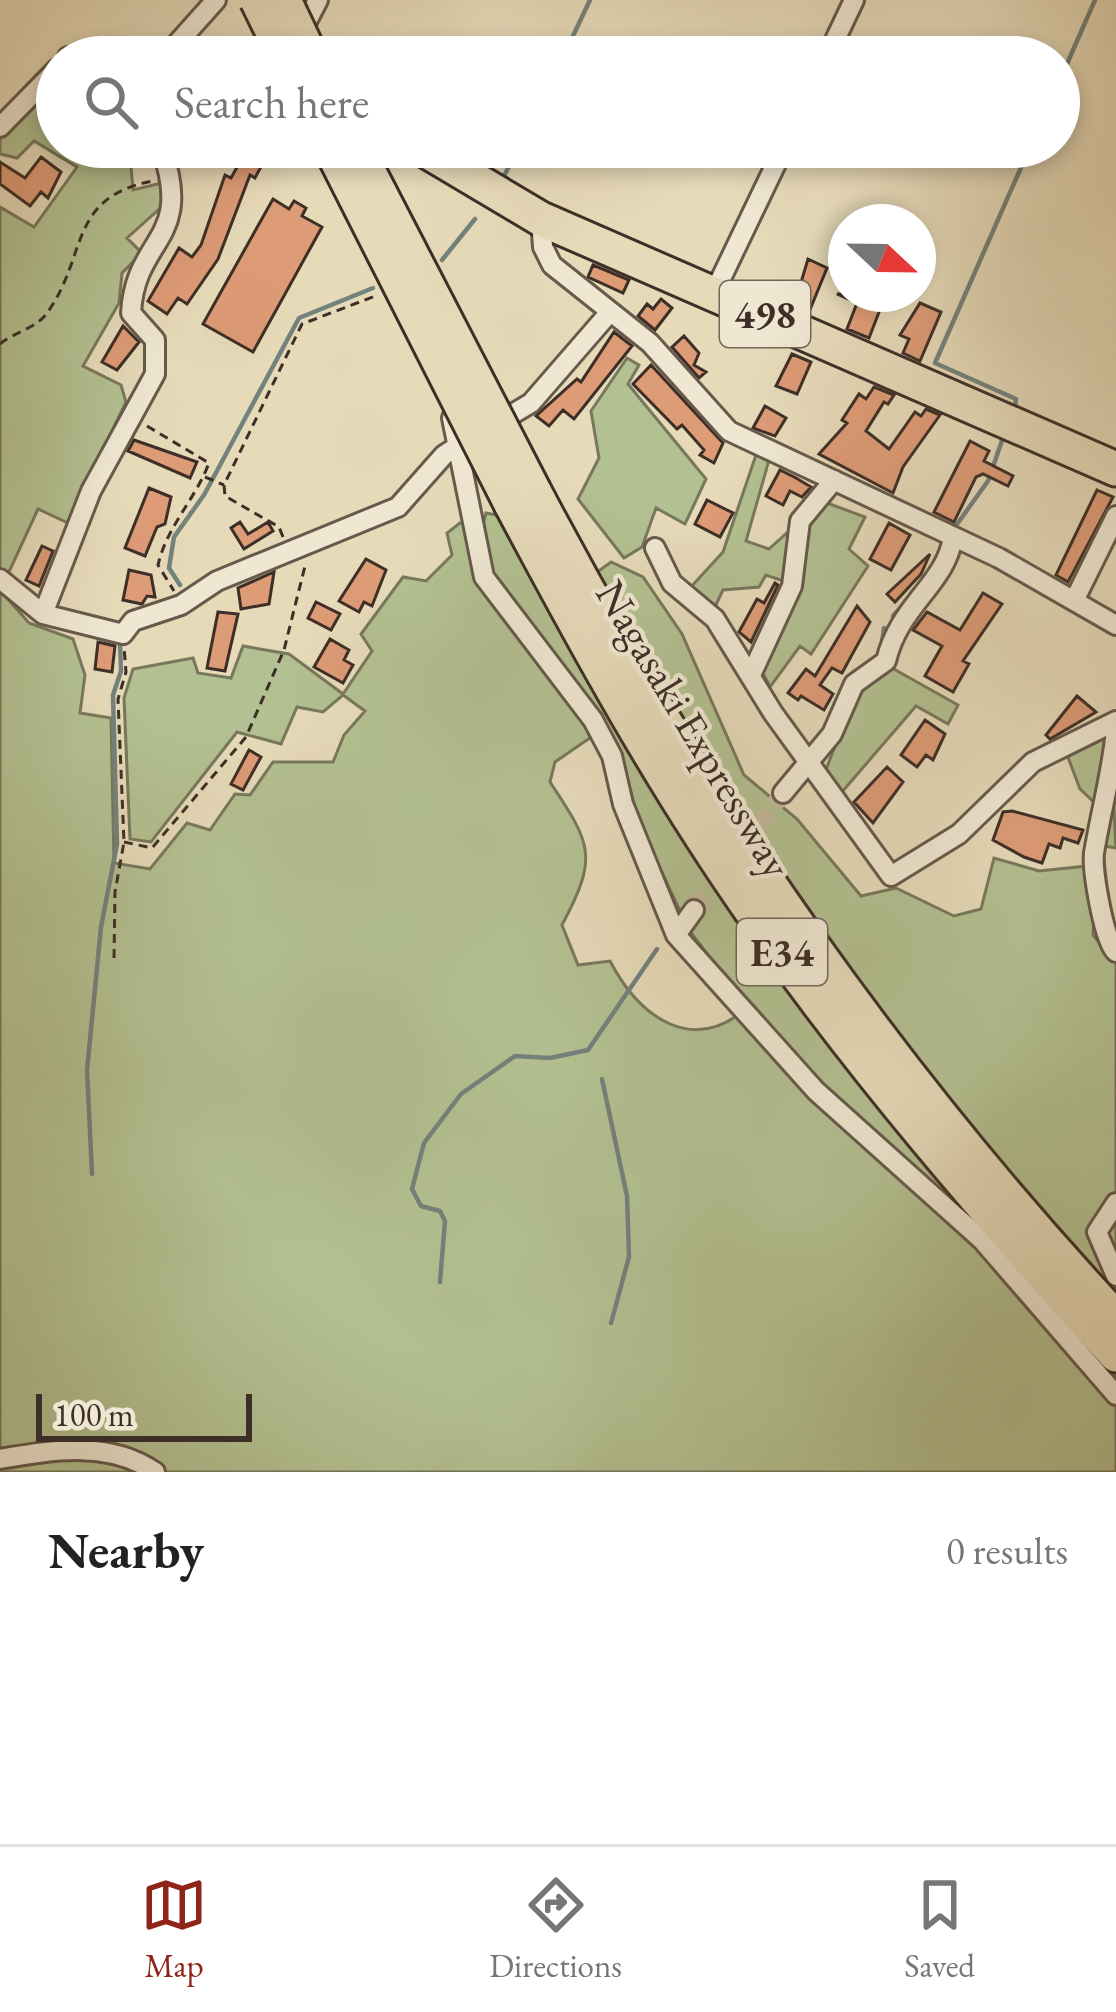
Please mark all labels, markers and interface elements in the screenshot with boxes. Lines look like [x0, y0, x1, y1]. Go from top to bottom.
search box [36, 36, 1080, 168]
icon: search [78, 69, 144, 135]
text: Search here [174, 73, 369, 131]
north arrow [828, 204, 936, 312]
road number: 498 [720, 281, 810, 347]
street label: Nagasaki Expressway [583, 570, 805, 888]
road number: E34 [737, 919, 827, 985]
scale bar [36, 1388, 252, 1441]
text: 100 m [54, 1393, 134, 1436]
text: Nearby [48, 1517, 204, 1583]
text: 0 results [946, 1525, 1068, 1576]
tab: Map [141, 1872, 207, 1987]
tab: Directions [489, 1872, 622, 1987]
tab: Saved [904, 1872, 975, 1987]

